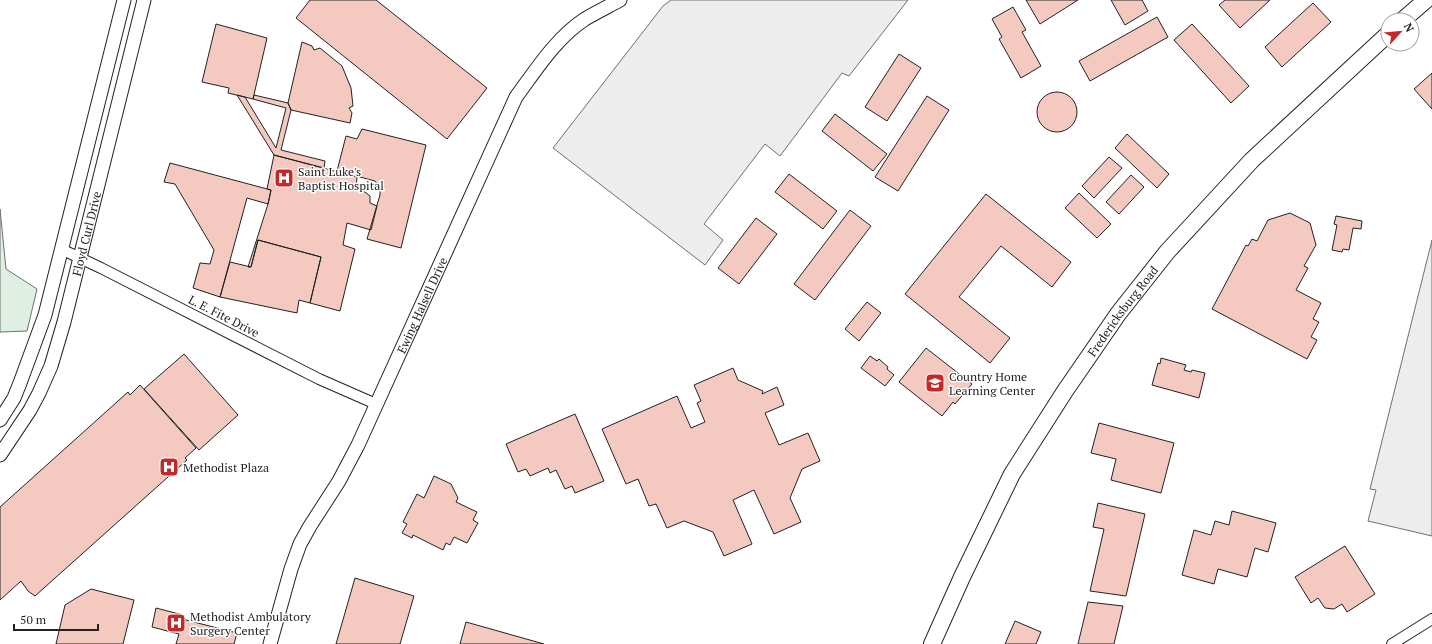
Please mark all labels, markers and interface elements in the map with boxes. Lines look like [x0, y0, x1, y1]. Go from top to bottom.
north arrow [1380, 12, 1420, 52]
text: N [1401, 21, 1417, 35]
place label: Saint Luke's Baptist Hospital [298, 164, 384, 193]
hospital icon: Saint Luke's Baptist Hospital [273, 167, 295, 189]
street label: Floyd Curl Drive [68, 190, 104, 277]
street label: Ewing Halsell Drive [393, 254, 450, 356]
street label: Fredericksburg Road [1084, 262, 1161, 359]
street label: L. E. Fite Drive [186, 292, 262, 340]
place label: Country Home Learning Center [949, 369, 1035, 398]
school or university icon: Country Home Learning Center [924, 372, 946, 394]
hospital icon: Methodist Plaza [158, 456, 180, 478]
place label: Methodist Plaza [183, 460, 269, 475]
scale bar [14, 606, 98, 632]
place label: Methodist Ambulatory Surgery Center [190, 609, 312, 638]
text: 50 m [20, 612, 47, 627]
hospital icon: Methodist Ambulatory Surgery Center [165, 612, 187, 634]

